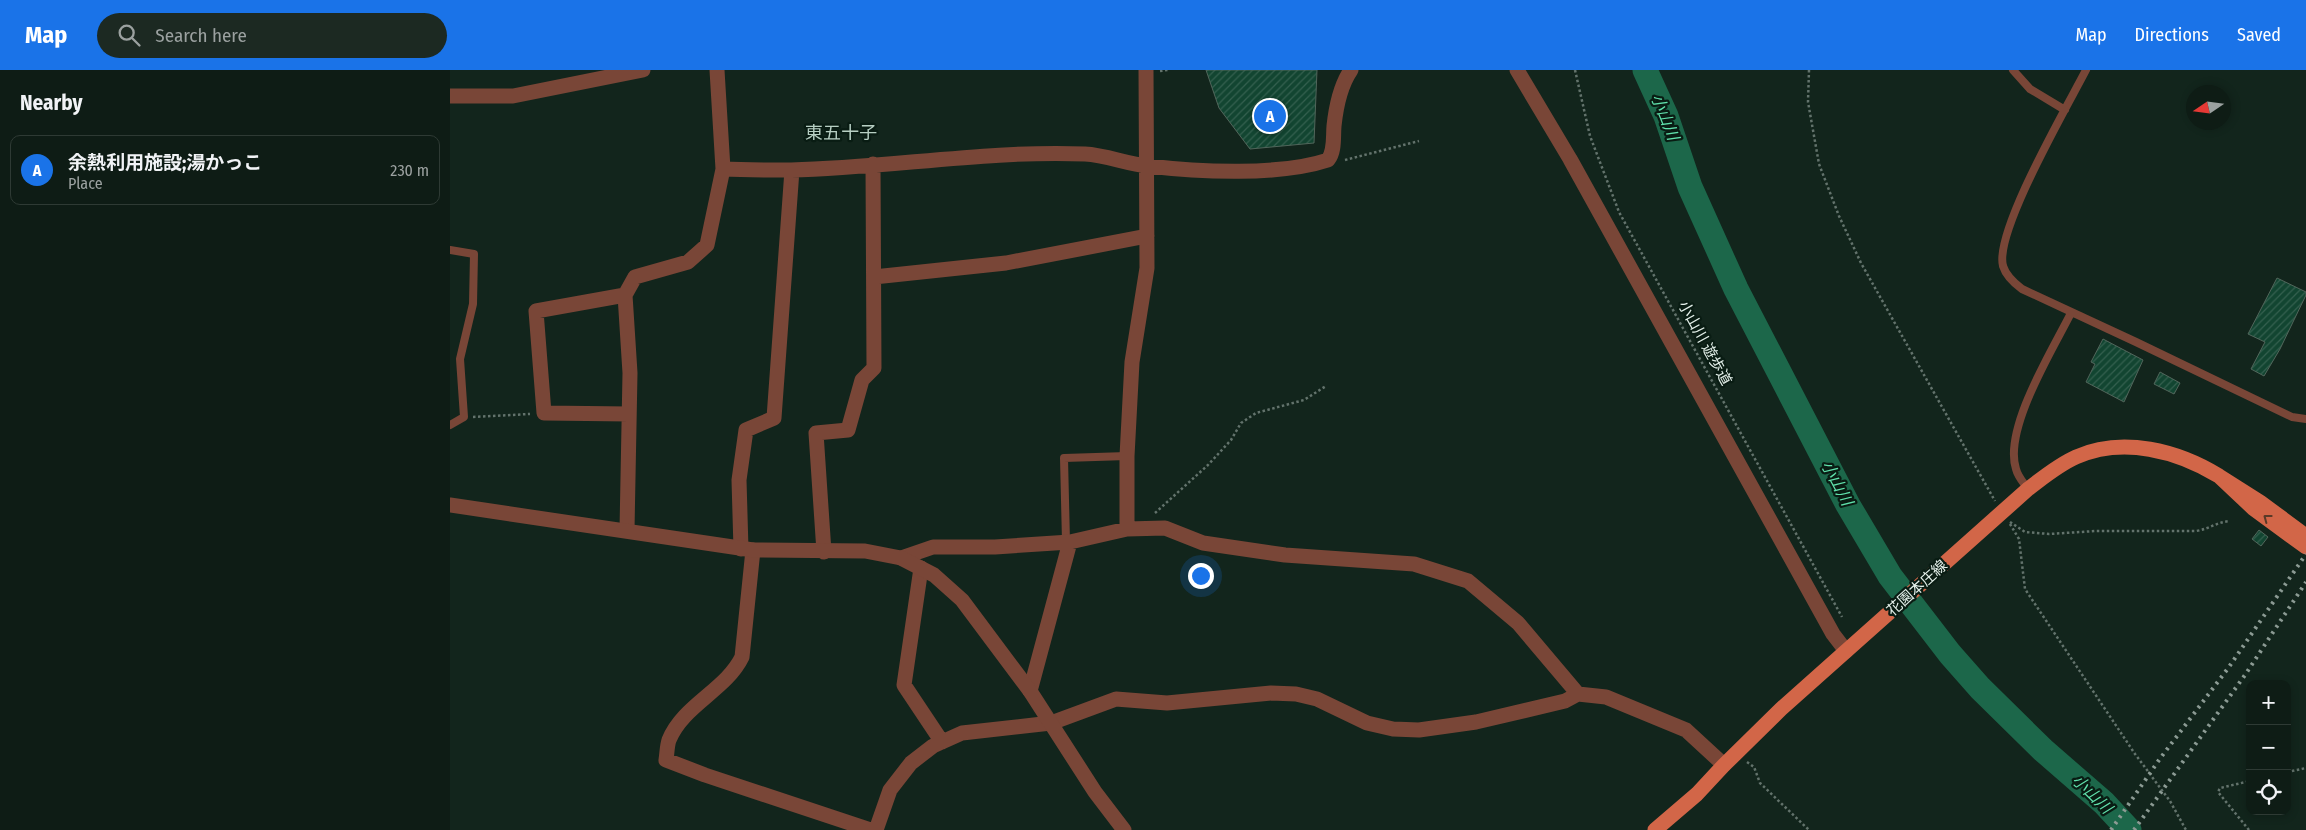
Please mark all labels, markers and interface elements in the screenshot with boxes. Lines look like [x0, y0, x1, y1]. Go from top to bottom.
search box [97, 13, 447, 58]
text: Map [25, 21, 67, 49]
icon: search [115, 21, 143, 49]
text: Search here [155, 24, 247, 47]
text: Map [2075, 24, 2107, 46]
text: Directions [2135, 24, 2209, 46]
text: Saved [2237, 24, 2281, 46]
north arrow [2186, 85, 2231, 130]
text: Nearby [20, 90, 82, 116]
water label: 小山川 [1647, 91, 1684, 145]
pin: A [1254, 97, 1286, 135]
district label: 東五十子 [805, 122, 877, 144]
text: 余熱利用施設;湯かっこ [68, 151, 262, 174]
text: A [33, 161, 41, 180]
text: 230 m [390, 161, 429, 180]
text: Place [68, 174, 103, 193]
street label: 小山川 遊歩道 [1674, 298, 1736, 388]
water label: 小山川 [1817, 457, 1858, 510]
one-way arrow [2263, 515, 2273, 524]
street label: 花園本庄線 [1883, 556, 1951, 620]
your location [1188, 563, 1214, 589]
map controls [2246, 680, 2291, 815]
button: + [2246, 680, 2291, 725]
button: − [2246, 725, 2291, 770]
water label: 小山川 [2068, 770, 2117, 819]
button: locate [2246, 770, 2291, 815]

